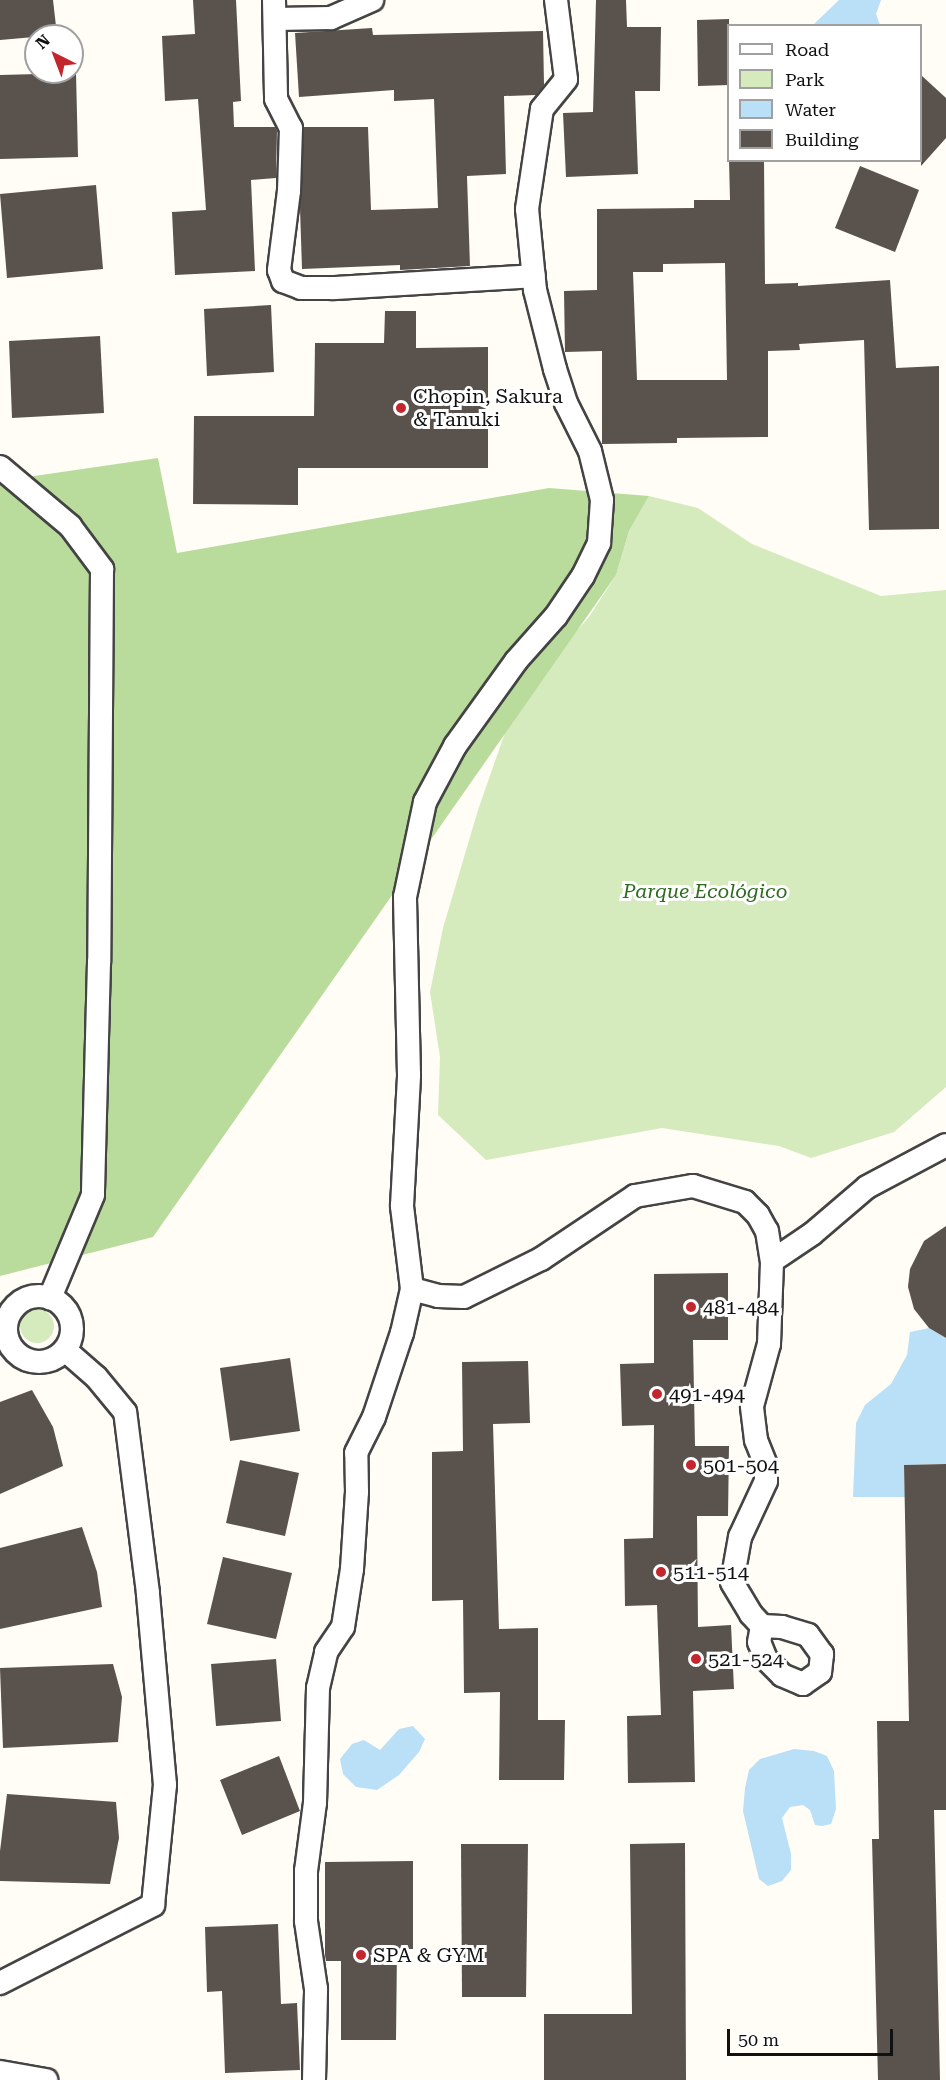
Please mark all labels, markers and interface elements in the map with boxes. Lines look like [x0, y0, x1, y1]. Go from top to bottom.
north arrow [24, 24, 84, 84]
legend [727, 24, 922, 162]
text: N [32, 31, 54, 53]
text: Road [785, 39, 829, 60]
text: Park [785, 69, 825, 90]
text: Water [785, 99, 836, 120]
text: Building [785, 129, 859, 150]
place label: Chopin, Sakura & Tanuki [413, 384, 563, 431]
marker: Chopin, Sakura & Tanuki [394, 401, 408, 415]
park label: Parque Ecológico [623, 879, 787, 903]
place label: 481-484 [703, 1295, 779, 1319]
marker: 481-484 [684, 1300, 698, 1314]
place label: 491-494 [669, 1382, 745, 1406]
marker: 491-494 [650, 1387, 664, 1401]
place label: 501-504 [703, 1453, 779, 1477]
marker: 501-504 [684, 1458, 698, 1472]
place label: 511-514 [673, 1560, 749, 1584]
marker: 511-514 [654, 1565, 668, 1579]
place label: 521-524 [708, 1647, 784, 1671]
marker: 521-524 [689, 1652, 703, 1666]
place label: SPA & GYM [373, 1943, 485, 1967]
marker: SPA & GYM [354, 1948, 368, 1962]
scale bar [730, 2017, 896, 2055]
text: 50 m [738, 2029, 779, 2050]

